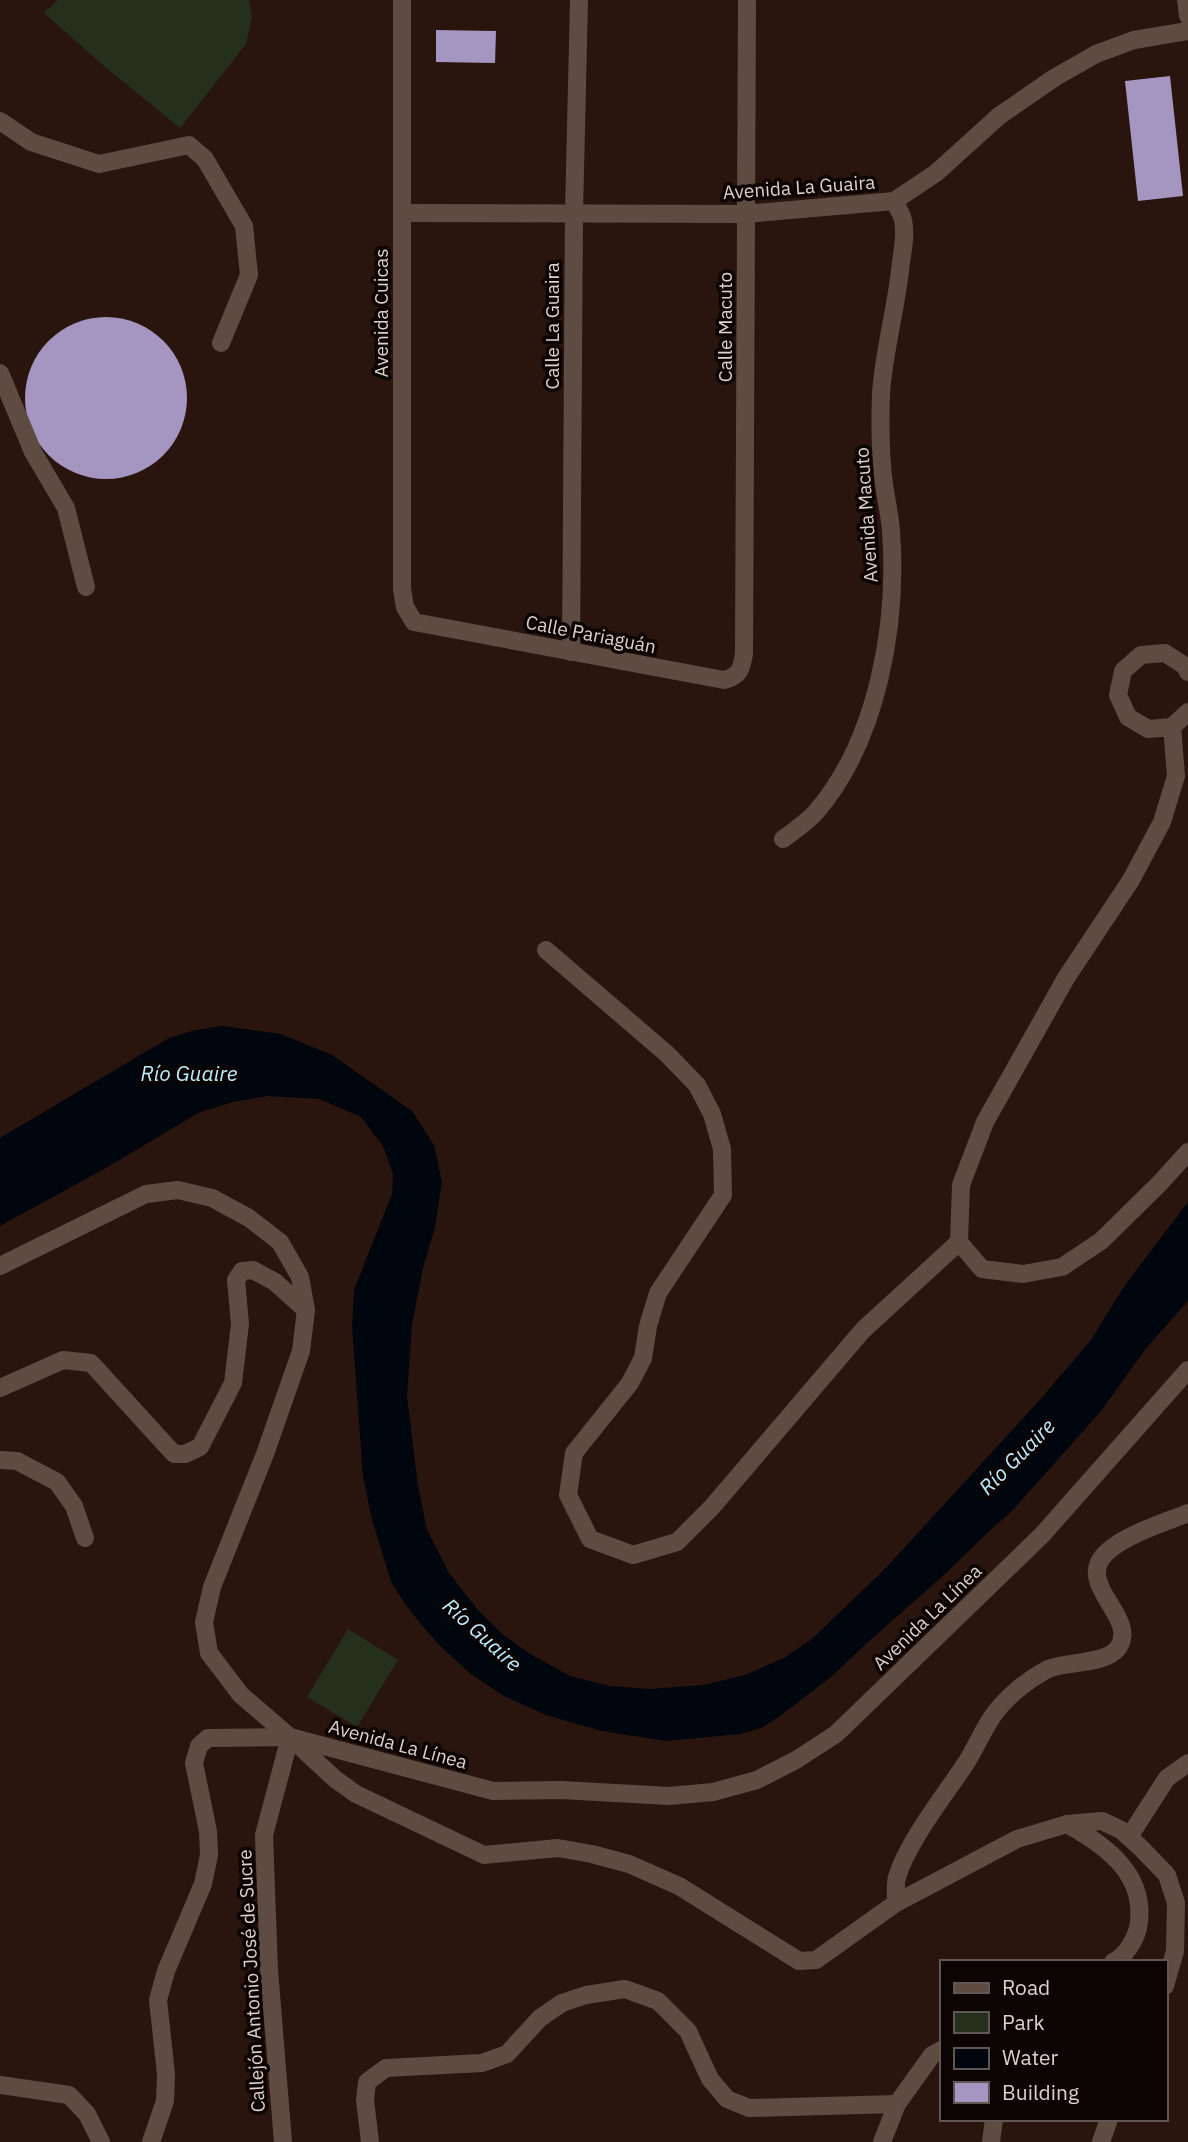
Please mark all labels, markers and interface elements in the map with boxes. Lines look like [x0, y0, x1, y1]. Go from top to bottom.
street label: Avenida La Guaira [722, 170, 876, 204]
street label: Avenida Cuicas [369, 249, 393, 377]
street label: Calle La Guaira [540, 262, 564, 390]
street label: Calle Macuto [713, 272, 737, 382]
street label: Avenida Macuto [849, 446, 883, 584]
street label: Calle Pariaguán [524, 610, 658, 658]
water label: Río Guaire [141, 1059, 238, 1087]
water label: Río Guaire [972, 1412, 1061, 1500]
street label: Avenida La Línea [867, 1559, 987, 1675]
water label: Río Guaire [437, 1591, 528, 1677]
street label: Avenida La Línea [326, 1714, 470, 1774]
street label: Callejón Antonio José de Sucre [232, 1849, 270, 2113]
legend [940, 1960, 1167, 2121]
text: Road [1002, 1973, 1050, 2001]
text: Park [1002, 2008, 1045, 2036]
text: Water [1002, 2043, 1059, 2071]
text: Building [1002, 2078, 1079, 2106]

